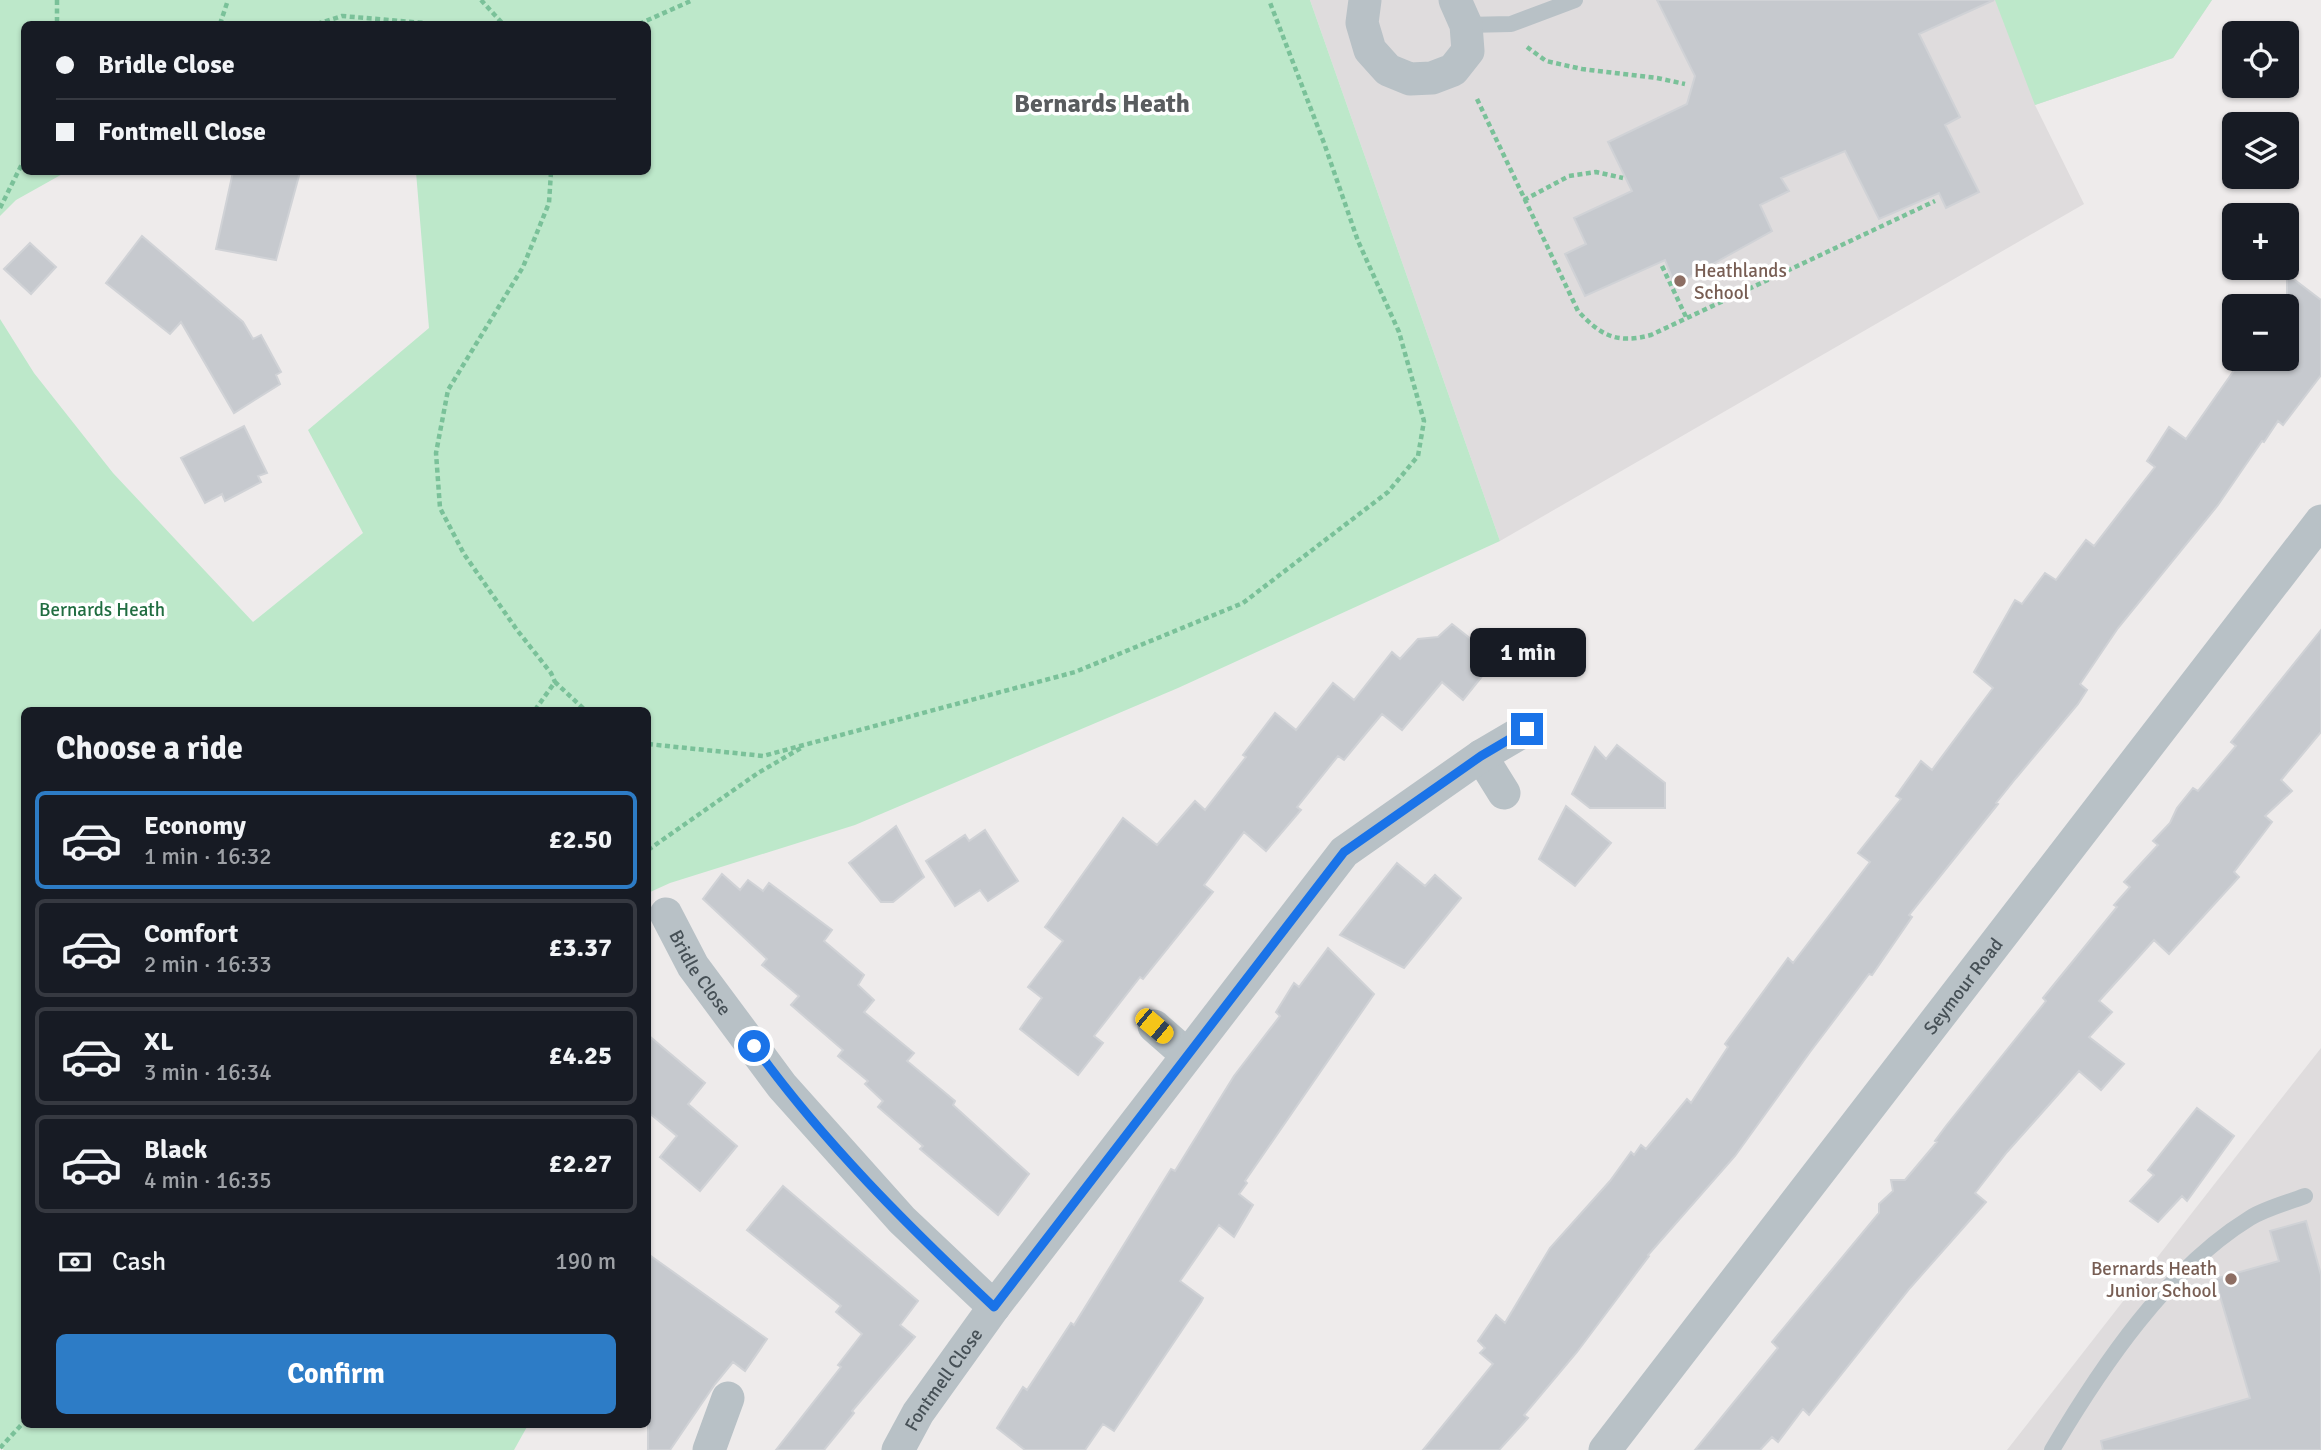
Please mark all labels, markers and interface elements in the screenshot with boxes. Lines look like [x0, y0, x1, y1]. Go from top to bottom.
map controls [2222, 21, 2299, 371]
button: locate [2222, 21, 2299, 98]
text: Bridle Close [98, 49, 235, 81]
district label: Bernards Heath [1014, 88, 1190, 120]
button: layers [2222, 112, 2299, 189]
text: Fontmell Close [98, 116, 266, 148]
button: + [2222, 203, 2299, 280]
place label: Heathlands School [1694, 259, 1787, 305]
marker: Heathlands School [1672, 273, 1688, 289]
button: − [2222, 294, 2299, 371]
park label: Bernards Heath [39, 598, 165, 622]
callout: 1 min [1469, 628, 1585, 676]
text: 1 min [1500, 638, 1556, 667]
route end [1511, 713, 1543, 745]
text: Choose a ride [56, 729, 243, 768]
icon: car [60, 809, 123, 872]
text: Economy [144, 810, 246, 842]
text: £2.50 [548, 824, 612, 856]
text: 1 min · 16:32 [144, 842, 272, 871]
icon: car [60, 917, 123, 980]
text: Comfort [144, 918, 238, 950]
street label: Bridle Close [663, 926, 736, 1020]
text: £3.37 [548, 932, 612, 964]
street label: Seymour Road [1919, 933, 2008, 1040]
text: 2 min · 16:33 [144, 950, 272, 979]
car [1132, 1004, 1177, 1048]
icon: car [60, 1025, 123, 1088]
text: XL [144, 1026, 174, 1058]
route start [738, 1030, 770, 1062]
text: £4.25 [548, 1040, 612, 1072]
text: 3 min · 16:34 [144, 1058, 272, 1087]
icon: car [60, 1133, 123, 1196]
text: Black [144, 1134, 207, 1166]
text: £2.27 [548, 1148, 612, 1180]
text: 4 min · 16:35 [144, 1166, 272, 1195]
icon: cash [56, 1243, 94, 1281]
text: Cash [112, 1246, 166, 1278]
text: 190 m [555, 1247, 616, 1276]
place label: Bernards Heath Junior School [2091, 1257, 2217, 1303]
marker: Bernards Heath Junior School [2223, 1271, 2239, 1287]
street label: Fontmell Close [900, 1323, 988, 1435]
button: Confirm [56, 1334, 616, 1414]

